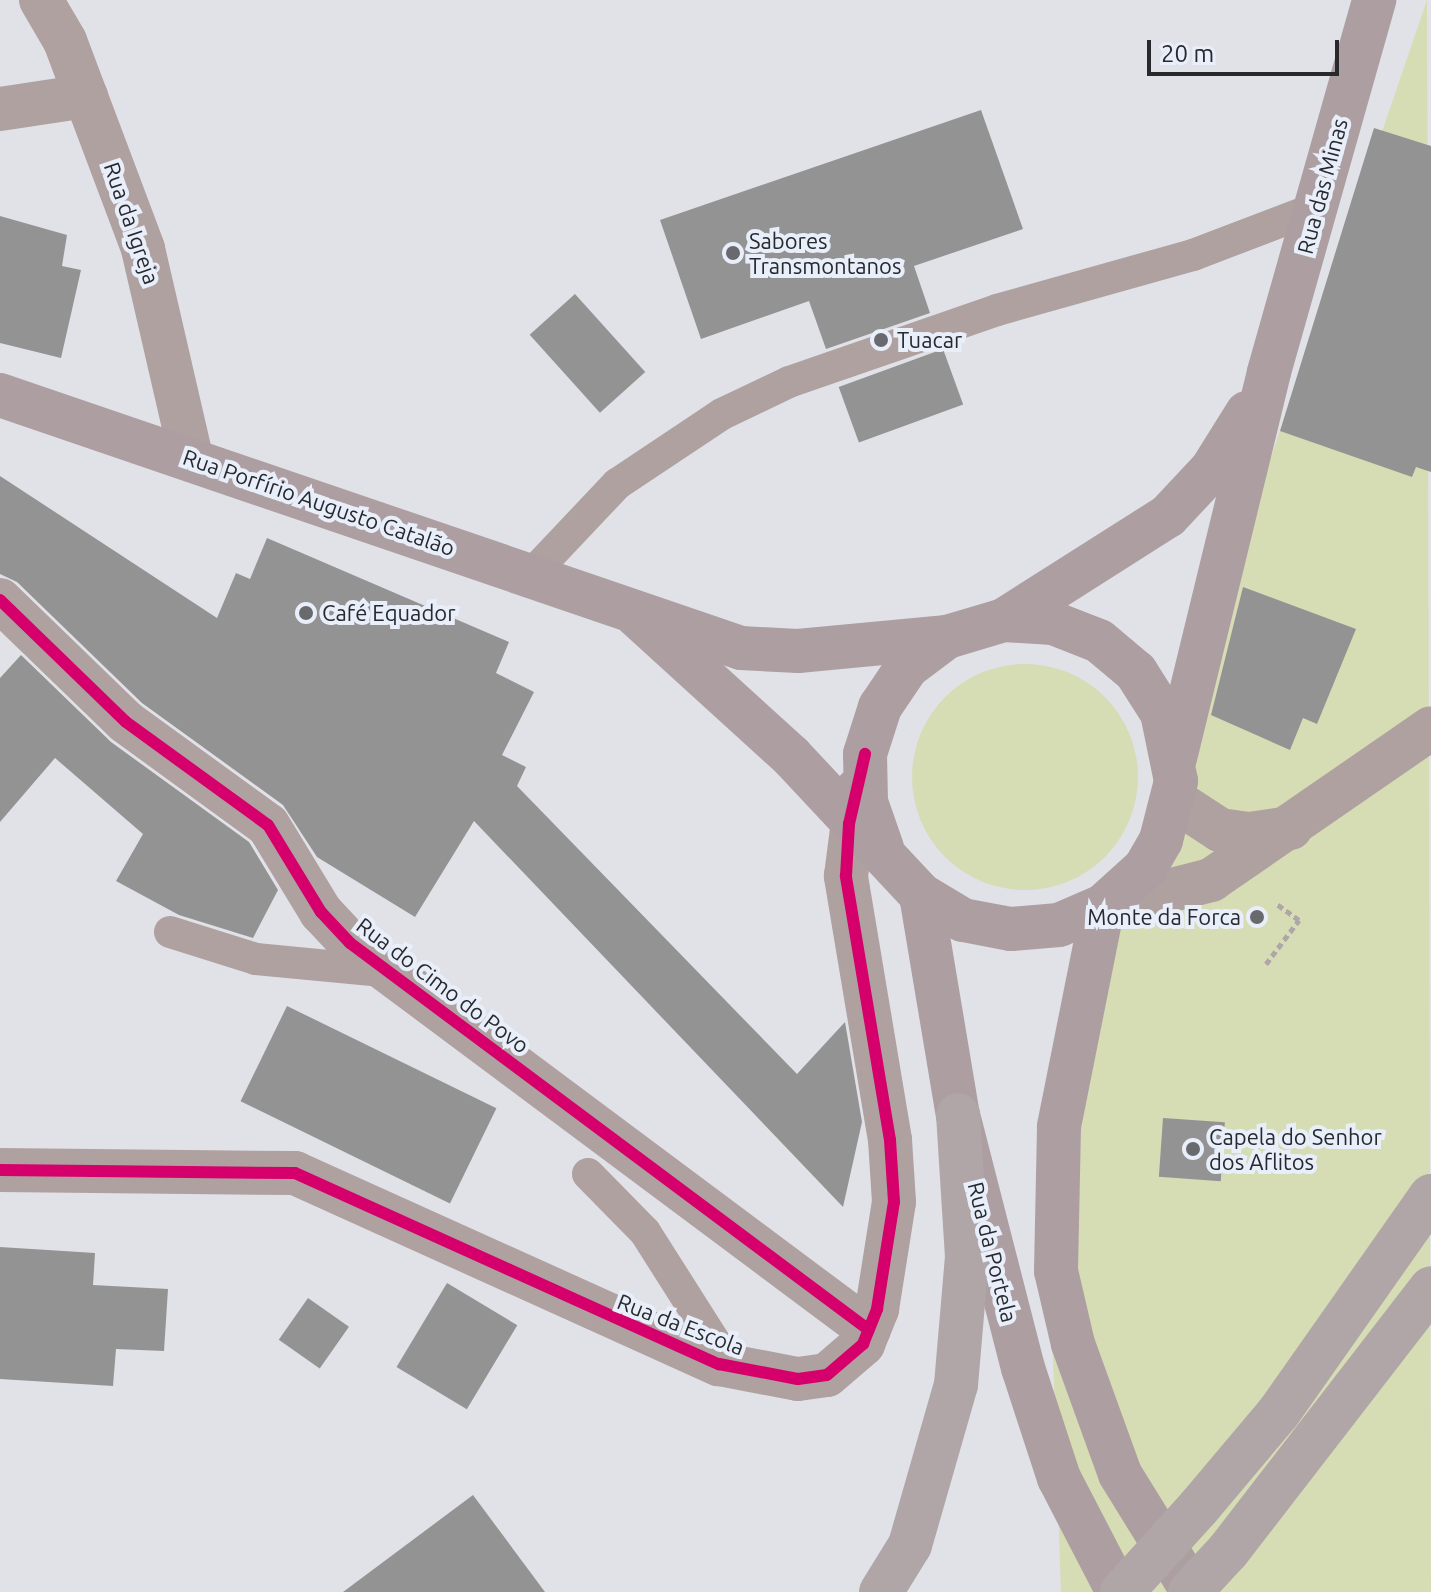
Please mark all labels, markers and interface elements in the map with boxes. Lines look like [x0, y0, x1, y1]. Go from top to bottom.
scale bar [1151, 24, 1343, 74]
text: 20 m [1161, 40, 1214, 67]
street label: Rua das Minas [1291, 115, 1353, 257]
street label: Rua da Igreja [99, 159, 165, 287]
place label: Sabores Transmontanos [749, 227, 902, 278]
marker: Sabores Transmontanos [724, 244, 742, 262]
place label: Tuacar [897, 327, 962, 353]
marker: Tuacar [872, 331, 890, 349]
street label: Rua Porfírio Augusto Catalão [180, 443, 458, 561]
place label: Café Equador [322, 600, 455, 626]
marker: Café Equador [297, 604, 315, 622]
place label: Monte da Forca [1087, 904, 1241, 930]
marker: Monte da Forca [1248, 908, 1266, 926]
street label: Rua do Cimo do Povo [352, 912, 534, 1058]
place label: Capela do Senhor dos Aflitos [1209, 1123, 1382, 1174]
marker: Capela do Senhor dos Aflitos [1184, 1140, 1202, 1158]
street label: Rua da Portela [963, 1179, 1023, 1325]
street label: Rua da Escola [614, 1288, 748, 1360]

